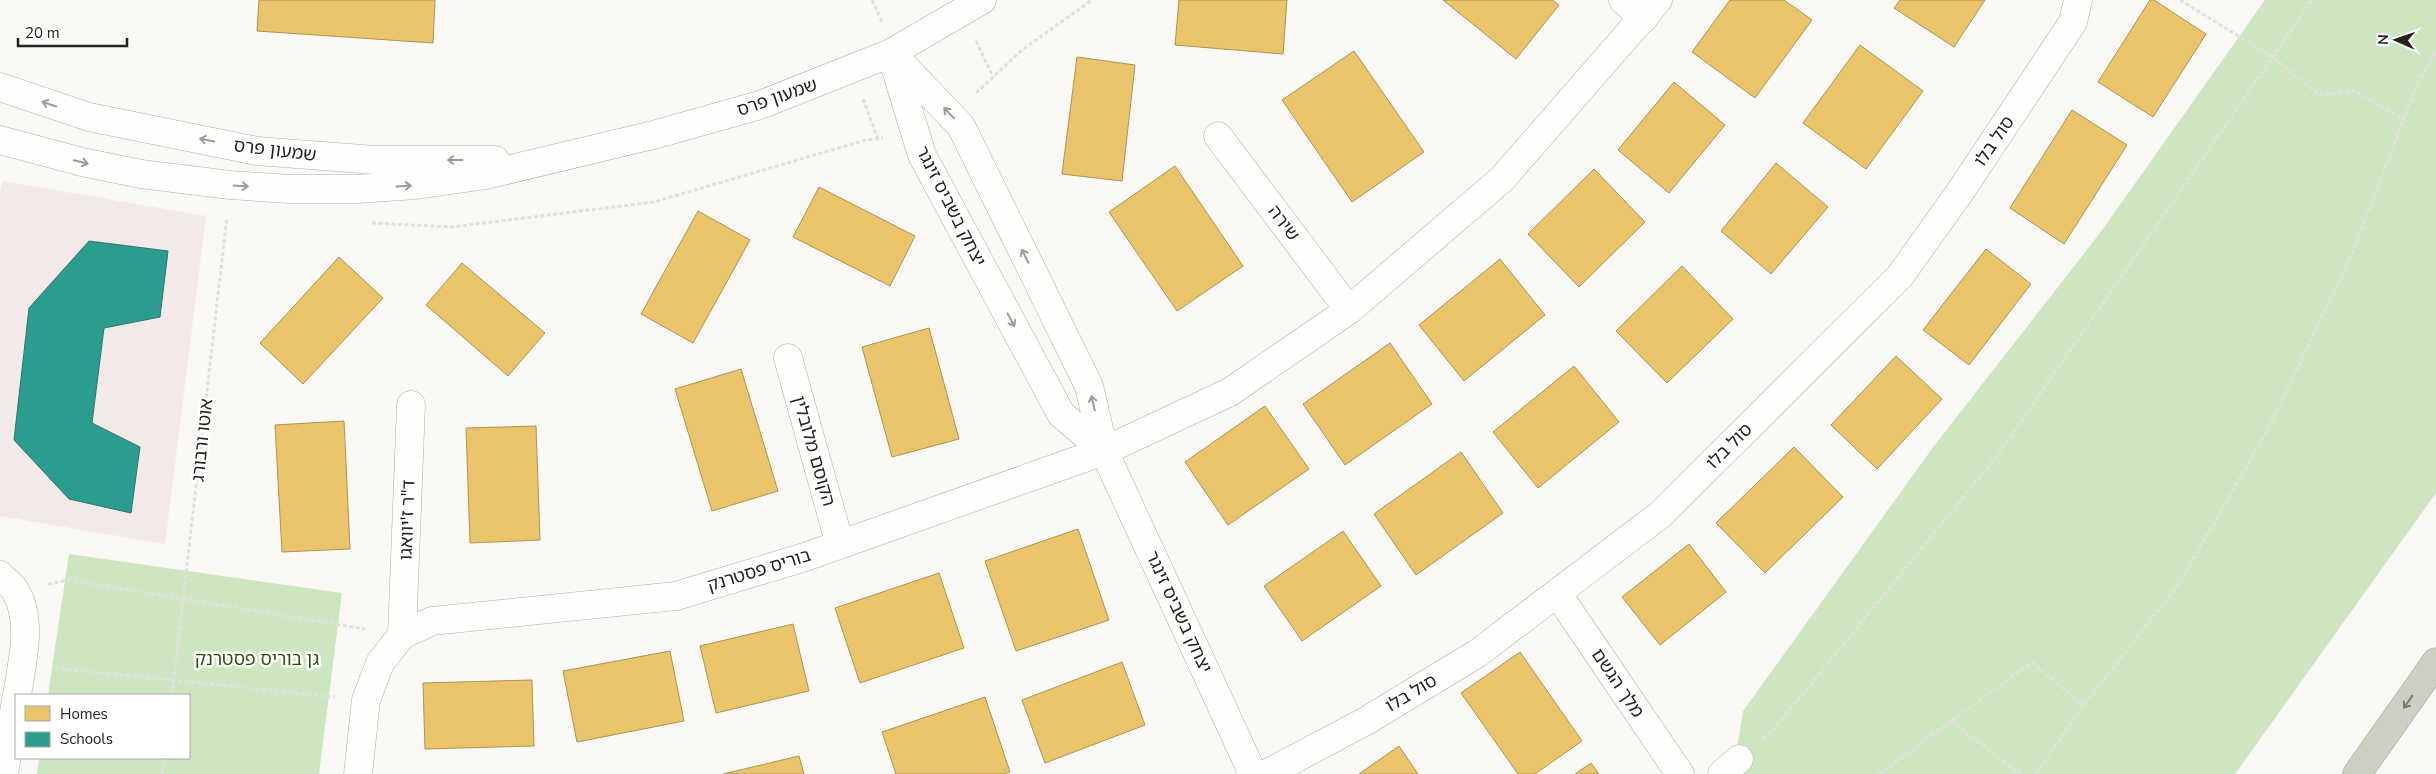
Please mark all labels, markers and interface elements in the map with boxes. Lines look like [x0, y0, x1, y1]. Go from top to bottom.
scale bar [18, 15, 126, 47]
north arrow [2371, 15, 2421, 65]
text: 20 m [25, 23, 60, 43]
text: N [2374, 34, 2393, 45]
street label: שמעון פרס [734, 72, 820, 122]
one-way arrow [41, 98, 57, 108]
one-way arrow [943, 107, 955, 120]
street label: סול בלו [1968, 111, 2020, 171]
street label: שמעון פרס [232, 133, 318, 167]
one-way arrow [199, 135, 215, 145]
street label: יצחק בשביס זינגר [910, 142, 992, 270]
one-way arrow [448, 155, 464, 165]
one-way arrow [72, 158, 88, 167]
one-way arrow [233, 181, 249, 190]
one-way arrow [395, 181, 411, 190]
street label: שירה [1263, 200, 1305, 246]
one-way arrow [1020, 249, 1029, 264]
one-way arrow [1006, 313, 1016, 327]
street label: הקוסם מלובלין [787, 393, 841, 509]
one-way arrow [1088, 396, 1097, 412]
street label: אוטו ורבורג [186, 397, 218, 483]
street label: סול בלו [1701, 418, 1757, 474]
street label: ד"ר ז'יוואגו [394, 479, 420, 561]
street label: בוריס פסטרנק [704, 543, 814, 597]
street label: יצחק בשביס זינגר [1140, 547, 1218, 677]
street label: מלך הגשם [1586, 644, 1650, 722]
park label: גן בוריס פסטרנק [195, 647, 320, 671]
street label: סול בלו [1381, 668, 1441, 718]
legend [15, 694, 190, 759]
one-way arrow [2403, 694, 2413, 708]
text: Homes [60, 704, 108, 724]
text: Schools [60, 729, 113, 749]

